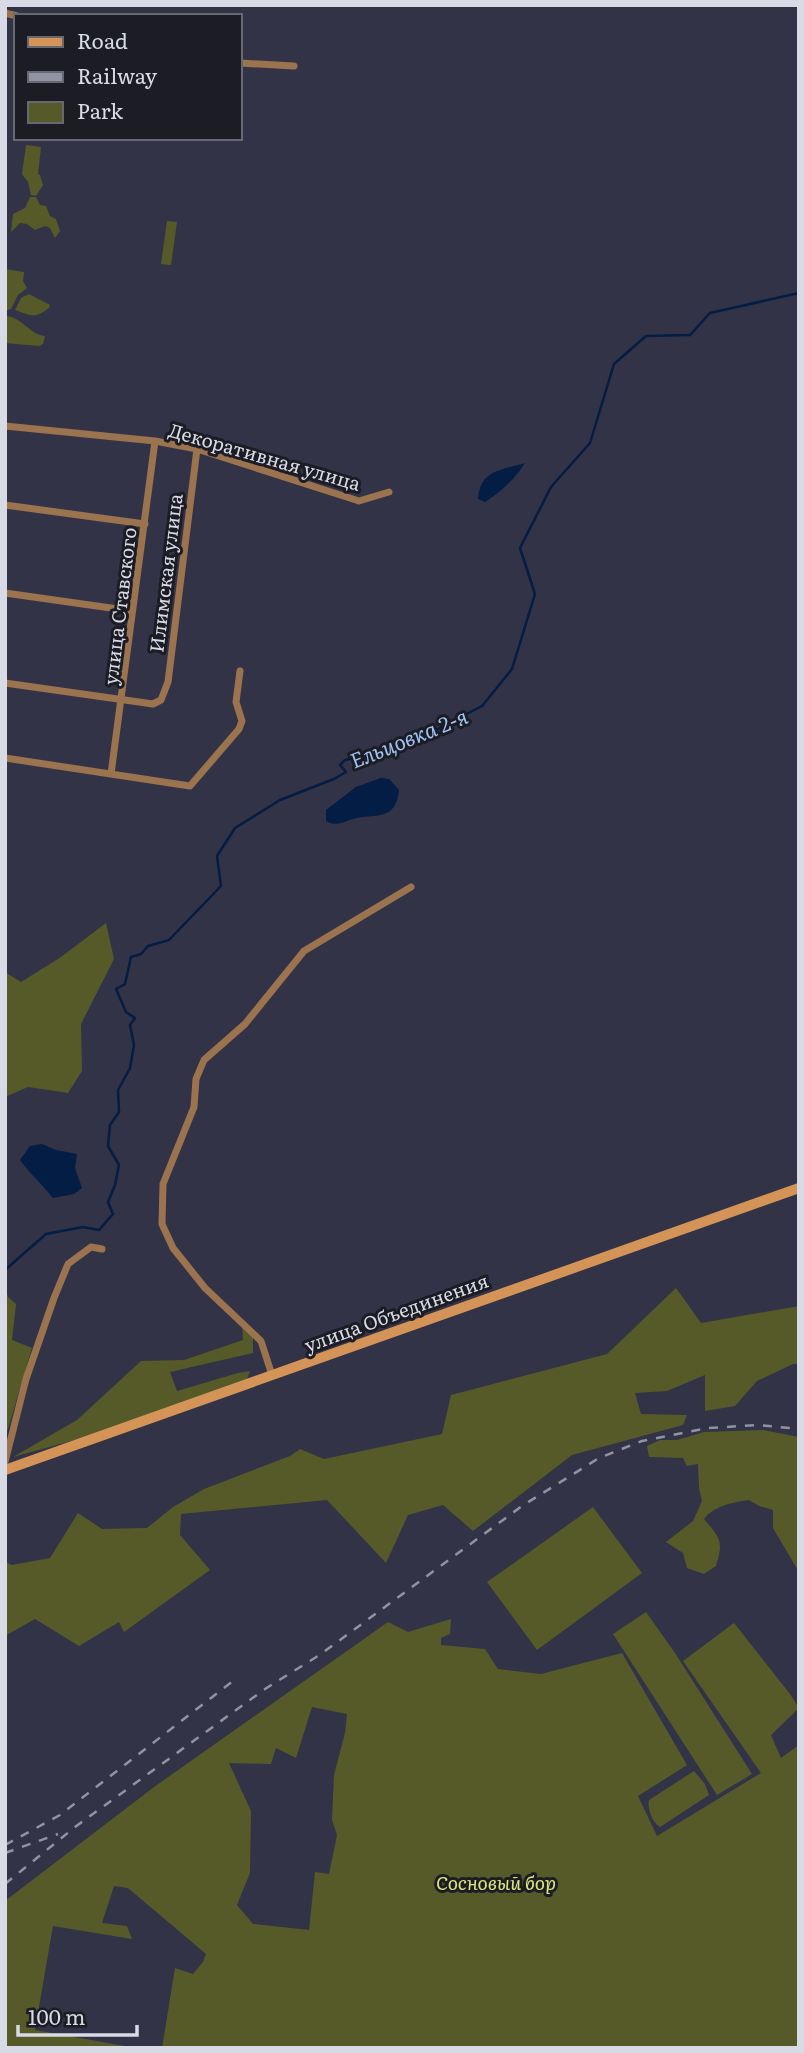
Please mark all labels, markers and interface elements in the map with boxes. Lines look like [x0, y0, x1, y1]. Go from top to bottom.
legend [14, 14, 242, 140]
text: Road [77, 24, 128, 55]
text: Railway [77, 59, 158, 90]
text: Park [77, 94, 123, 125]
street label: Декоративная улица [166, 415, 365, 497]
street label: Илимская улица [141, 491, 189, 654]
street label: улица Ставского [95, 525, 143, 687]
water label: Ельцовка 2-я [345, 699, 472, 775]
street label: улица Объединения [300, 1266, 492, 1358]
park label: Сосновый бор [436, 1868, 556, 1896]
scale bar [18, 1994, 136, 2038]
text: 100 m [28, 2000, 85, 2031]

